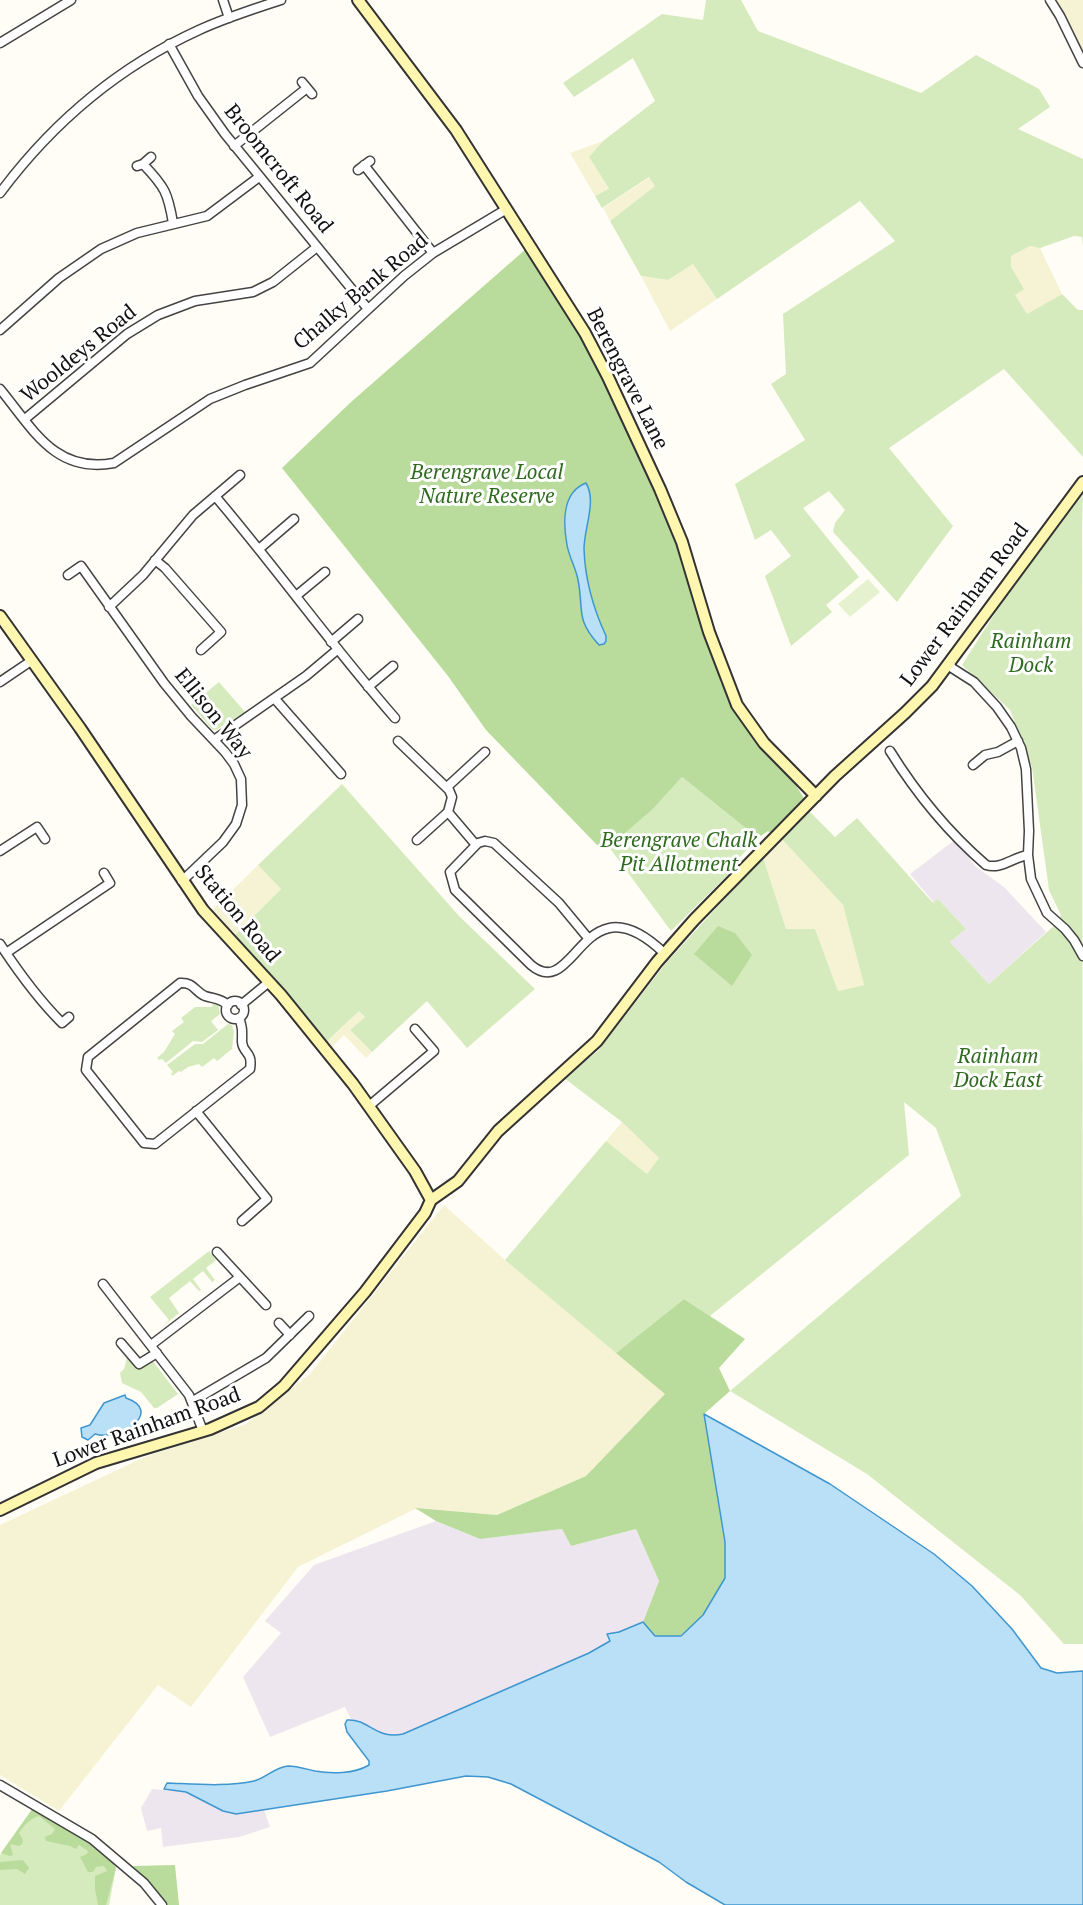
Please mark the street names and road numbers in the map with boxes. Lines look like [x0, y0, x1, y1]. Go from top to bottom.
street label: Broomcroft Road [218, 99, 338, 239]
street label: Chalky Bank Road [289, 228, 433, 356]
street label: Wooldeys Road [16, 300, 142, 408]
street label: Berengrave Lane [580, 304, 674, 454]
street label: Lower Rainham Road [896, 519, 1034, 691]
street label: Ellison Way [169, 664, 257, 764]
street label: Station Road [189, 860, 285, 968]
street label: Lower Rainham Road [50, 1382, 244, 1474]

